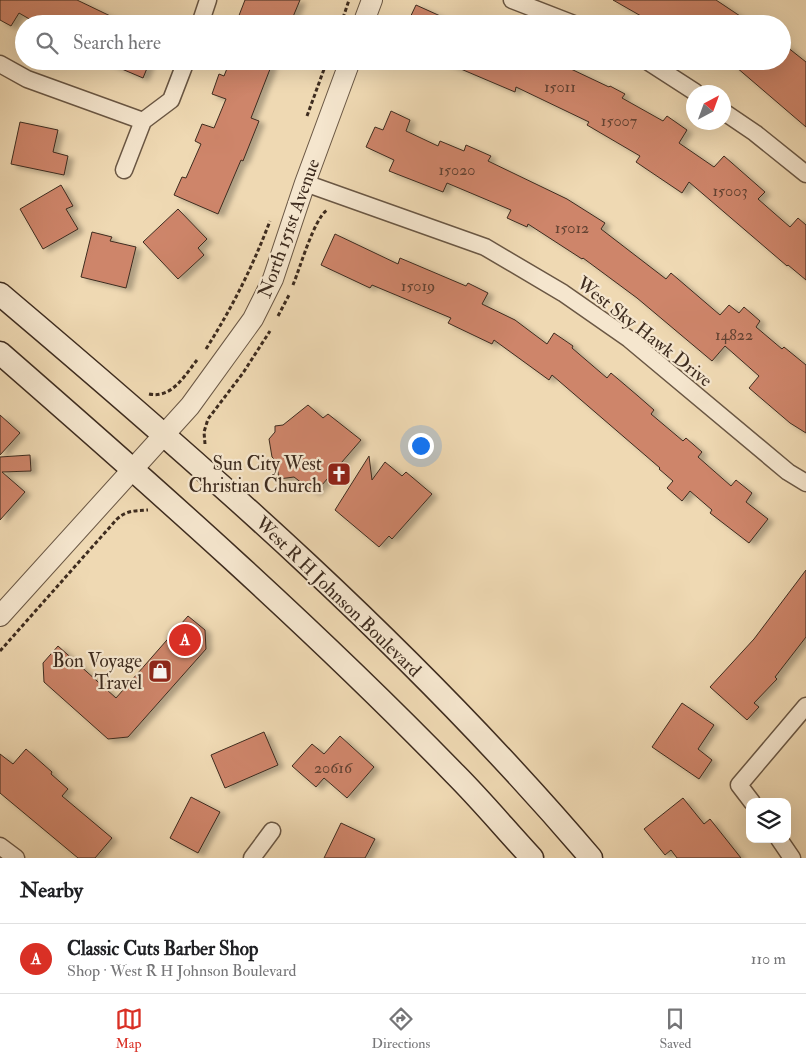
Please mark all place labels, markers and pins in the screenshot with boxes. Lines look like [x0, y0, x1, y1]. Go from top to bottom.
place label: Sun City West Christian Church [188, 452, 322, 498]
church icon: Sun City West Christian Church [326, 461, 352, 487]
pin: A [169, 621, 201, 659]
place label: Bon Voyage Travel [52, 649, 142, 695]
shop icon: Bon Voyage Travel [147, 658, 173, 684]

